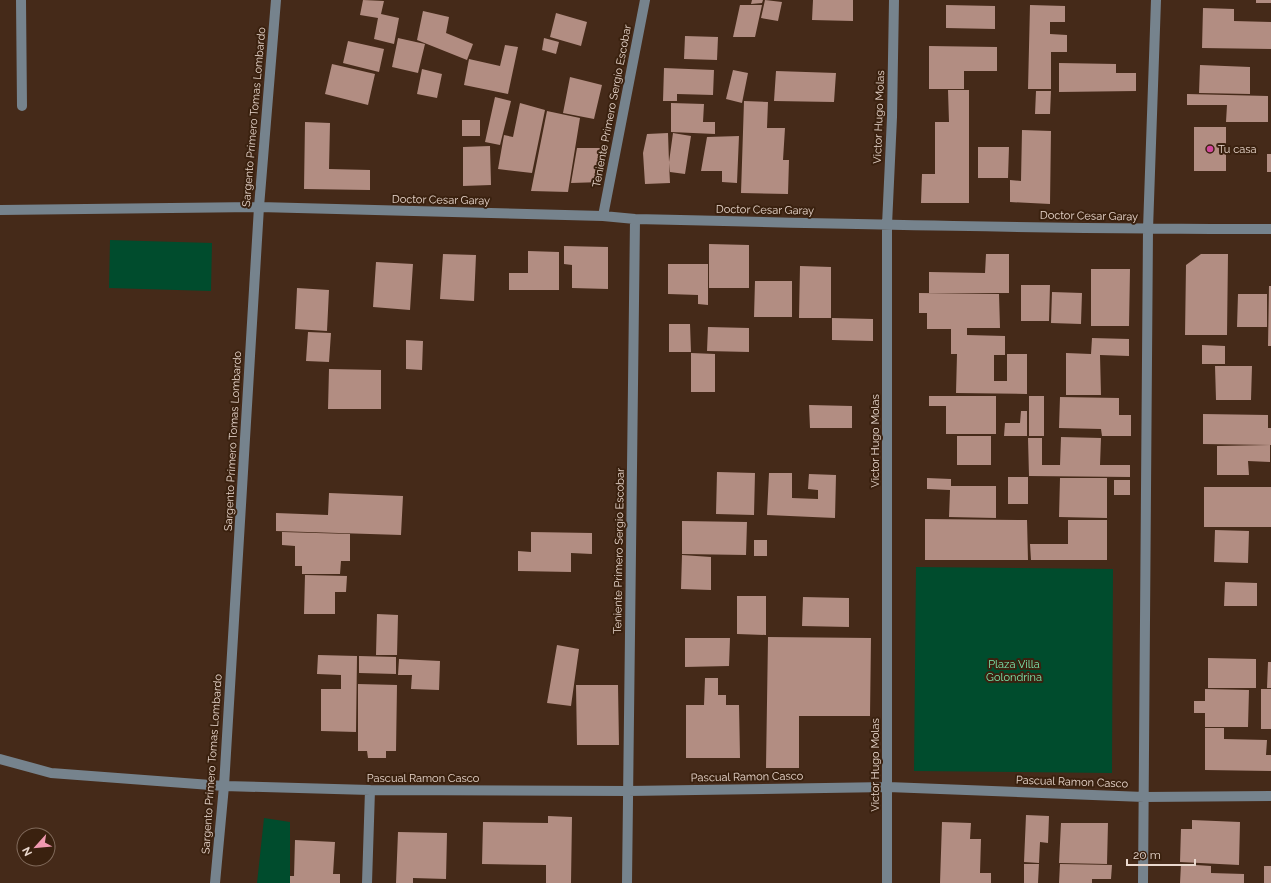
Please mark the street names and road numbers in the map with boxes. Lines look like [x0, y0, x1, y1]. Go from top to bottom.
street label: Teniente Primero Sergio Escobar [590, 23, 634, 189]
street label: Sargento Primero Tomas Lombardo [240, 26, 268, 207]
street label: Victor Hugo Molas [871, 70, 887, 164]
street label: Doctor Cesar Garay [392, 193, 490, 207]
street label: Doctor Cesar Garay [716, 203, 814, 217]
street label: Doctor Cesar Garay [1040, 209, 1138, 223]
street label: Sargento Primero Tomas Lombardo [222, 350, 244, 531]
street label: Victor Hugo Molas [869, 394, 882, 488]
street label: Teniente Primero Sergio Escobar [611, 468, 627, 634]
street label: Sargento Primero Tomas Lombardo [199, 673, 225, 854]
street label: Victor Hugo Molas [869, 718, 882, 812]
street label: Pascual Ramon Casco [691, 770, 804, 784]
street label: Pascual Ramon Casco [367, 772, 480, 785]
street label: Pascual Ramon Casco [1016, 774, 1129, 790]

